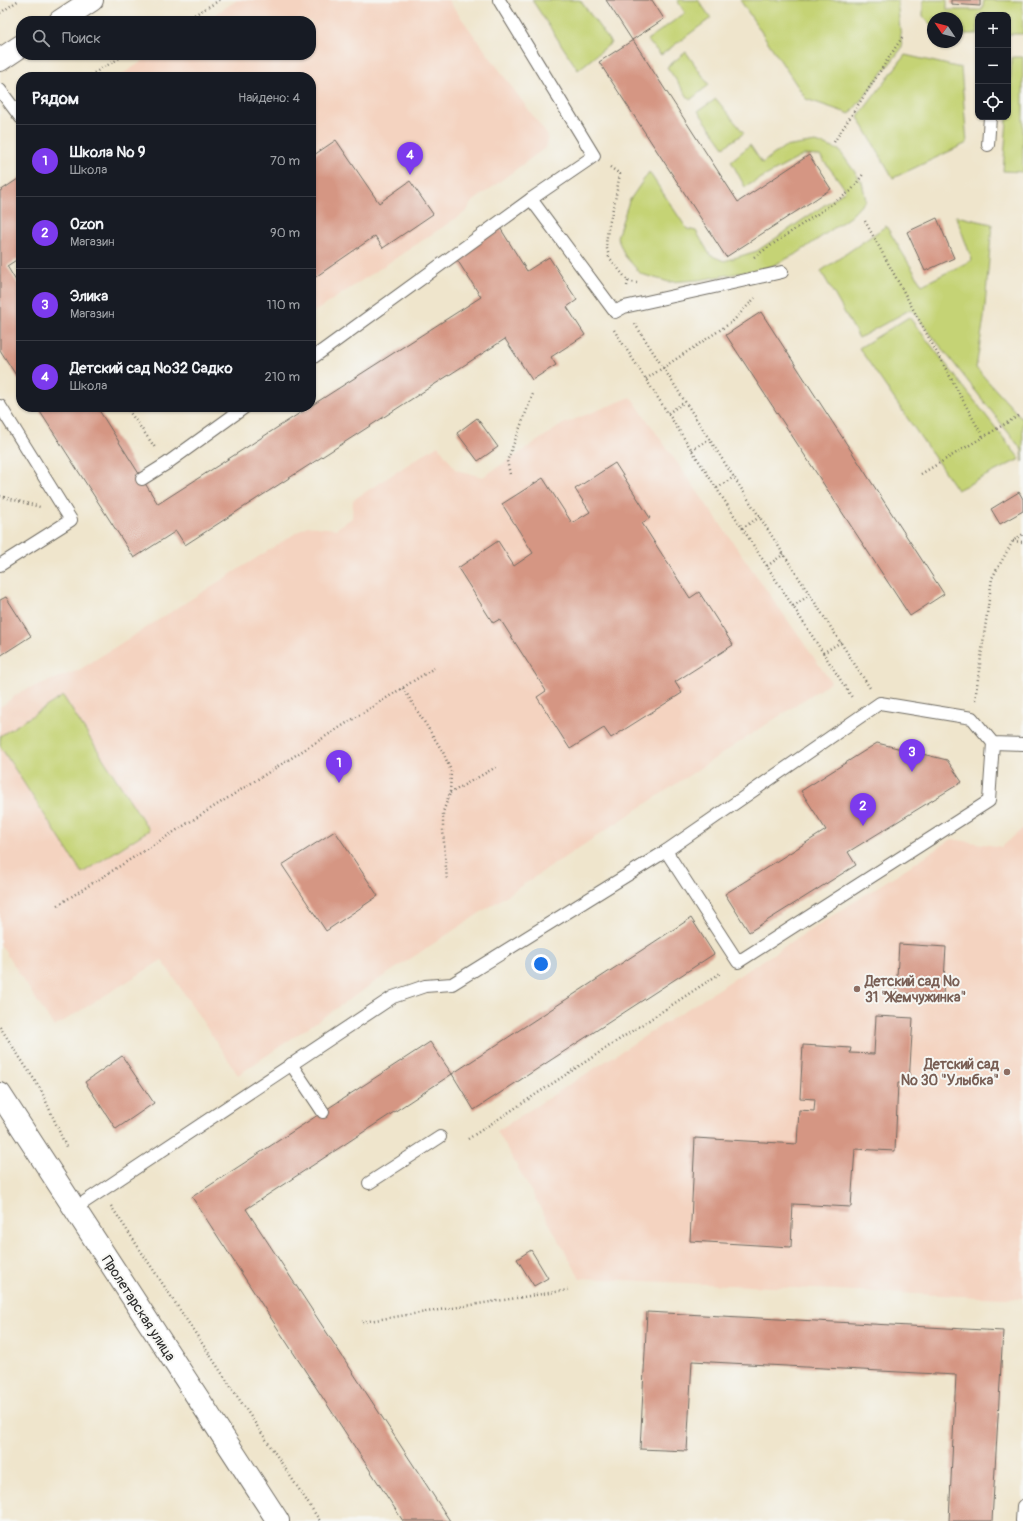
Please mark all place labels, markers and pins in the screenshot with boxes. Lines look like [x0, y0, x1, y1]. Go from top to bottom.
pin: 4 [397, 142, 423, 175]
pin: 3 [899, 739, 925, 772]
pin: 1 [326, 750, 352, 783]
pin: 2 [850, 793, 876, 826]
place label: Детский сад № 31 "Жемчужинка" [864, 973, 966, 1006]
marker: Детский сад № 31 "Жемчужинка" [852, 984, 862, 994]
place label: Детский сад № 30 "Улыбка" [901, 1056, 1000, 1089]
marker: Детский сад № 30 "Улыбка" [1002, 1067, 1012, 1077]

